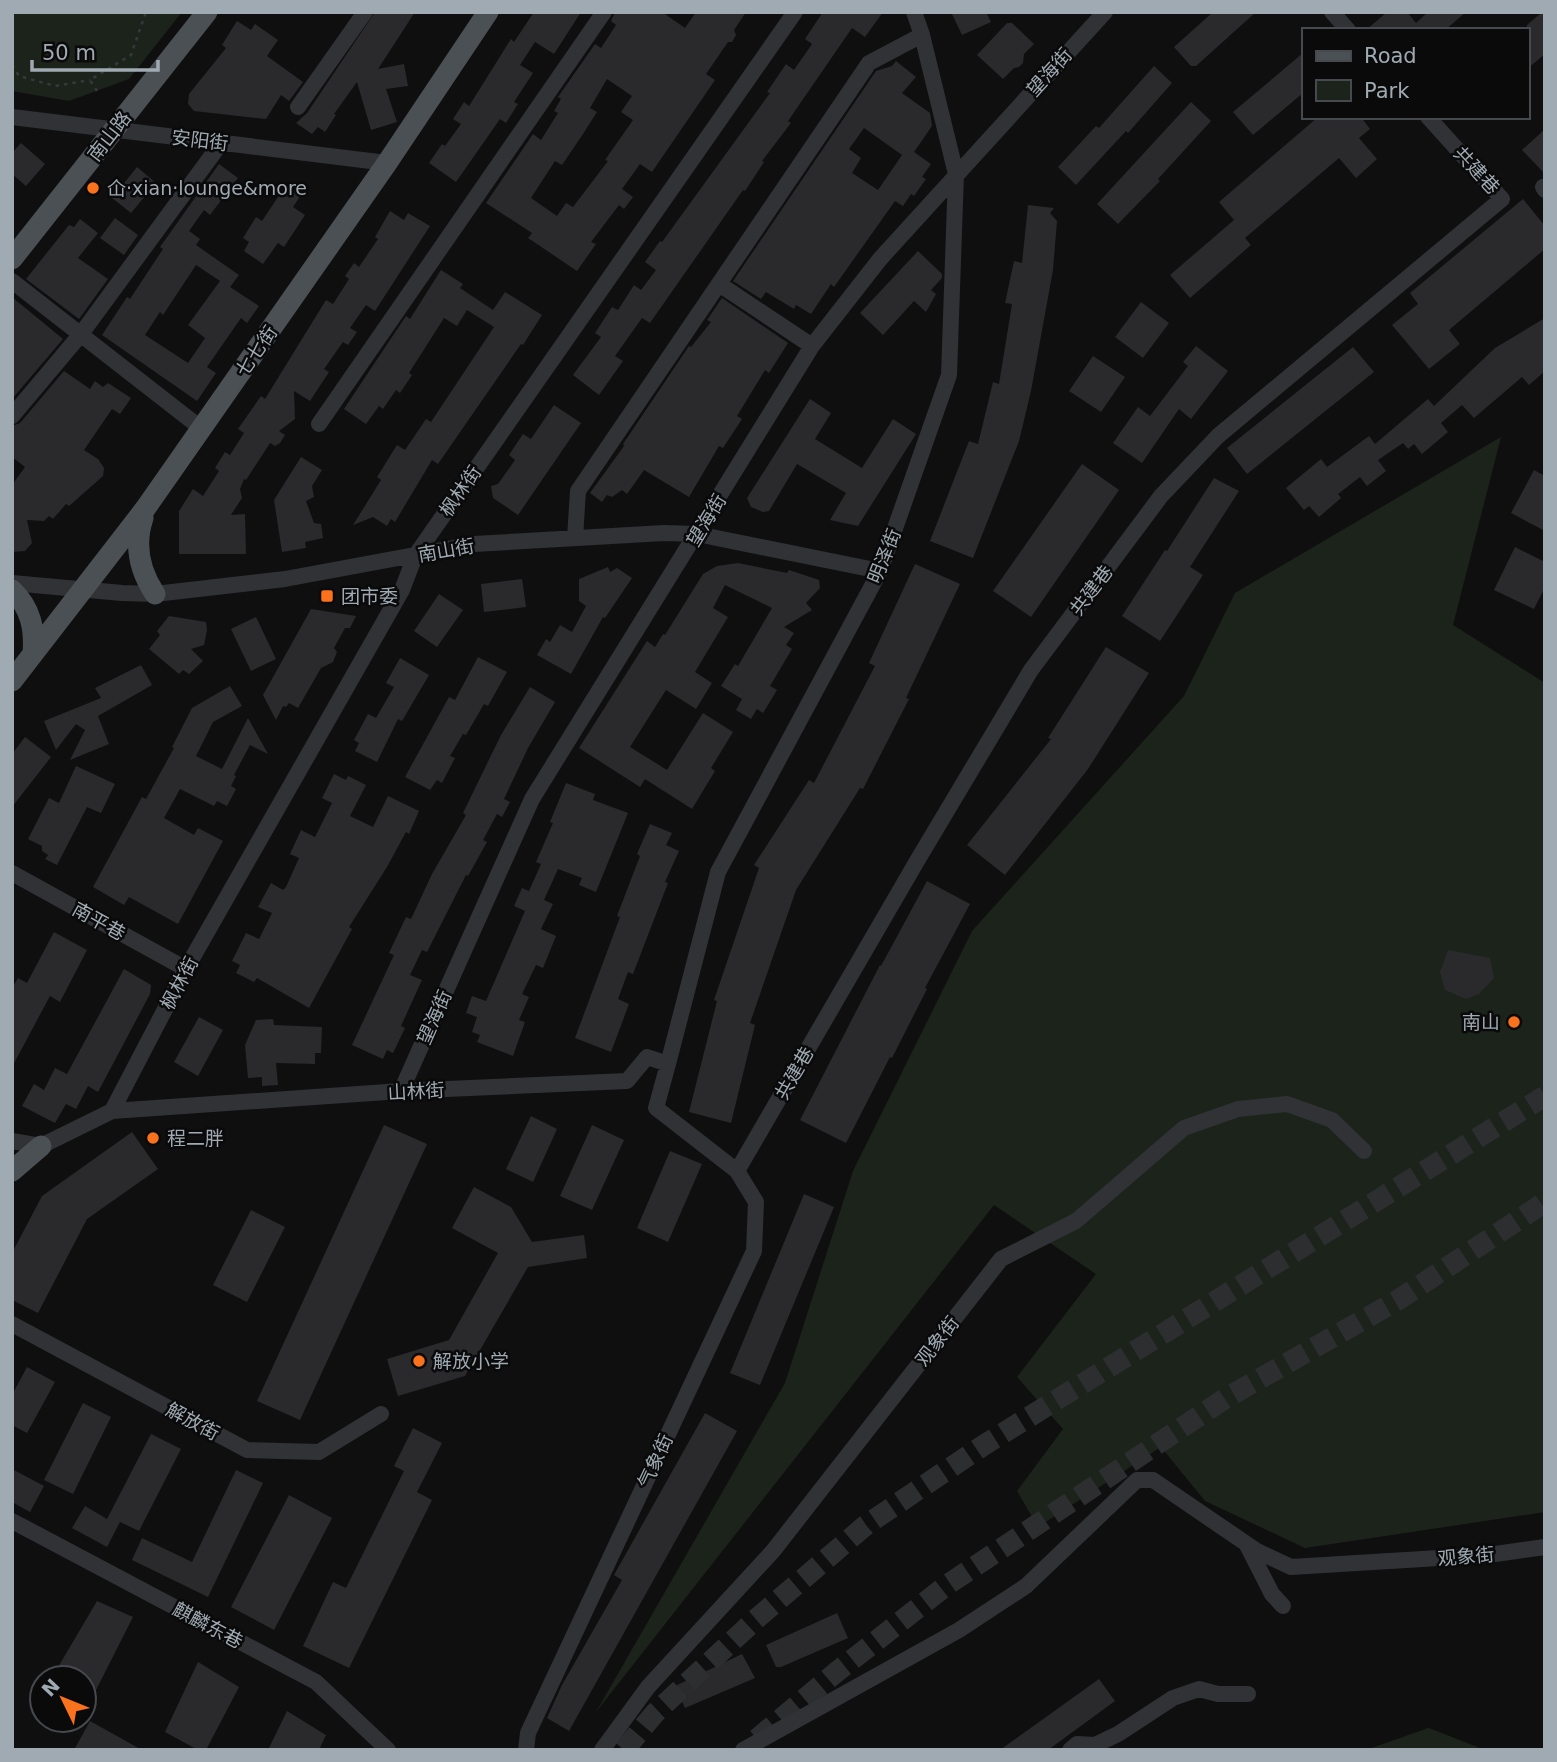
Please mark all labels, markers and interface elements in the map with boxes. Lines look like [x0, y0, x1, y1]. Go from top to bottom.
scale bar [32, 28, 158, 72]
legend [1302, 28, 1529, 119]
text: 50 m [42, 41, 96, 65]
street label: 望海街 [1022, 43, 1076, 101]
text: Road [1364, 44, 1417, 68]
text: Park [1364, 79, 1410, 103]
street label: 南山路 [83, 107, 135, 165]
street label: 安阳街 [170, 126, 230, 154]
street label: 共建巷 [1450, 142, 1504, 198]
place label: 仚·xian·lounge&more [107, 177, 307, 199]
marker: 仚·xian·lounge&more [85, 180, 101, 196]
street label: 七七街 [231, 321, 281, 381]
street label: 枫林街 [435, 461, 485, 521]
street label: 望海街 [682, 490, 730, 550]
street label: 明泽街 [863, 525, 905, 587]
street label: 南山街 [416, 534, 476, 566]
street label: 共建巷 [1065, 561, 1117, 619]
place label: 团市委 [341, 585, 398, 607]
marker: 团市委 [319, 588, 335, 604]
street label: 南平巷 [69, 898, 129, 944]
street label: 枫林街 [156, 953, 202, 1013]
street label: 望海街 [412, 986, 456, 1048]
place label: 南山 [1462, 1011, 1500, 1033]
marker: 南山 [1506, 1014, 1522, 1030]
street label: 共建巷 [770, 1043, 818, 1103]
street label: 山林街 [387, 1079, 445, 1103]
place label: 程二胖 [167, 1127, 224, 1149]
marker: 程二胖 [145, 1130, 161, 1146]
street label: 观象街 [911, 1312, 963, 1370]
place label: 解放小学 [433, 1350, 509, 1372]
marker: 解放小学 [411, 1353, 427, 1369]
street label: 解放街 [163, 1398, 223, 1444]
street label: 气象街 [633, 1431, 677, 1491]
street label: 观象街 [1437, 1543, 1495, 1569]
street label: 麒麟东巷 [169, 1597, 247, 1653]
north arrow [28, 1664, 98, 1734]
text: N [37, 1674, 64, 1701]

